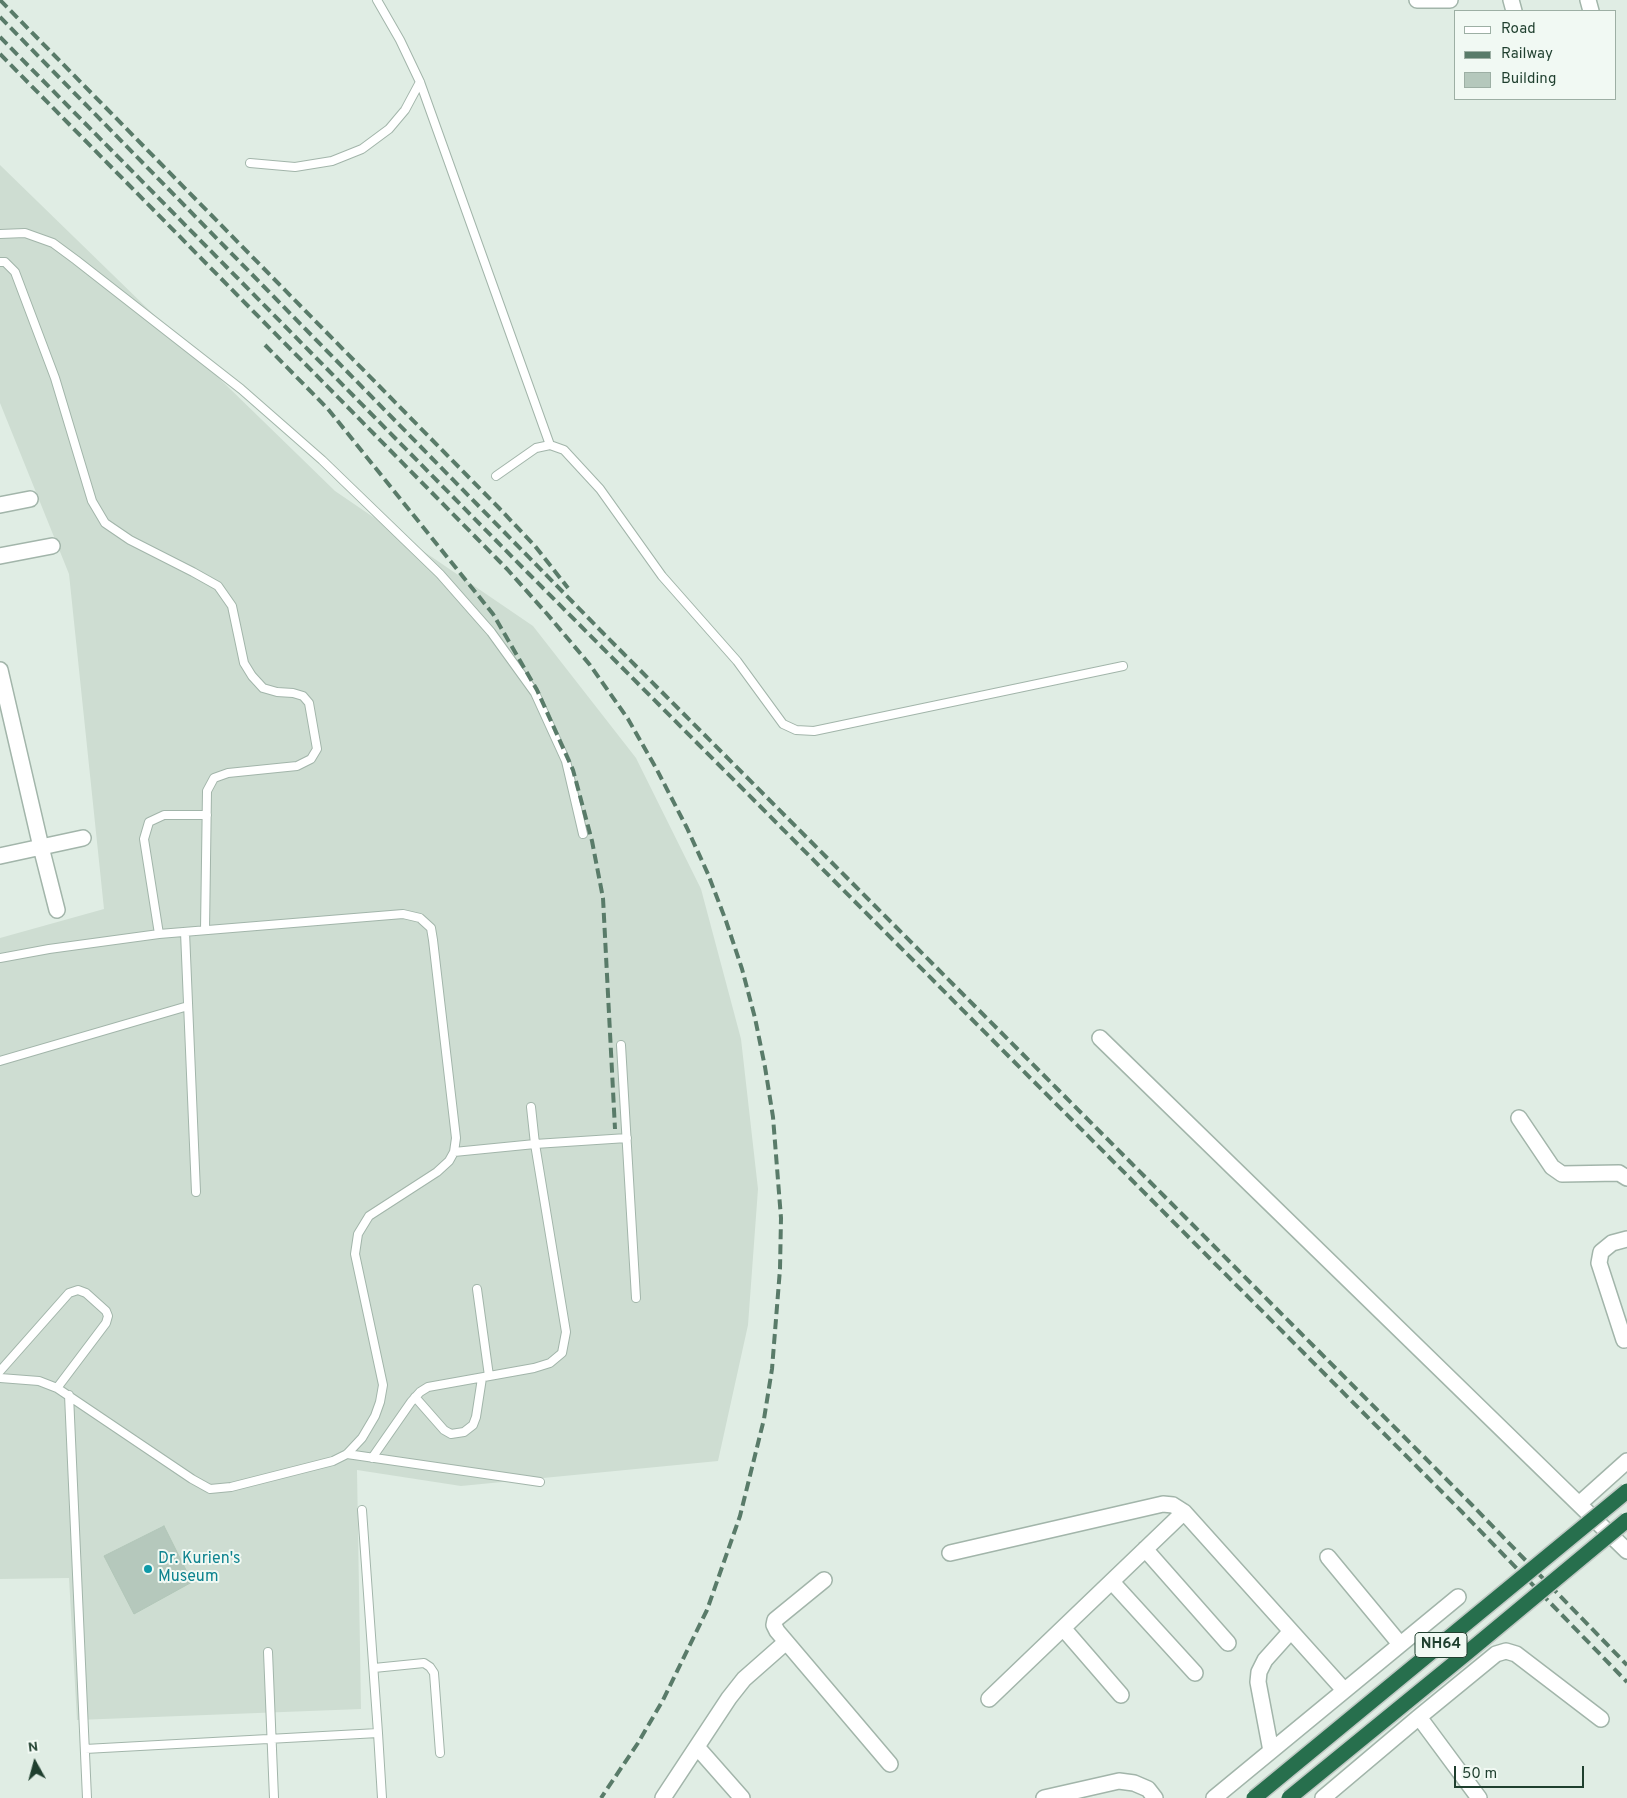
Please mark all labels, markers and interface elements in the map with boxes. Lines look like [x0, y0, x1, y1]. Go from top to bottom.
legend [1454, 10, 1617, 100]
text: Road [1501, 20, 1536, 39]
text: Railway [1501, 45, 1553, 64]
text: Building [1501, 70, 1556, 89]
place label: Dr. Kurien's Museum [158, 1550, 241, 1588]
marker: Dr. Kurien's Museum [142, 1563, 154, 1575]
road number: NH64 [1415, 1632, 1467, 1658]
north arrow [10, 1738, 60, 1788]
text: N [27, 1739, 39, 1757]
scale bar [1457, 1756, 1587, 1788]
text: 50 m [1462, 1765, 1497, 1784]

